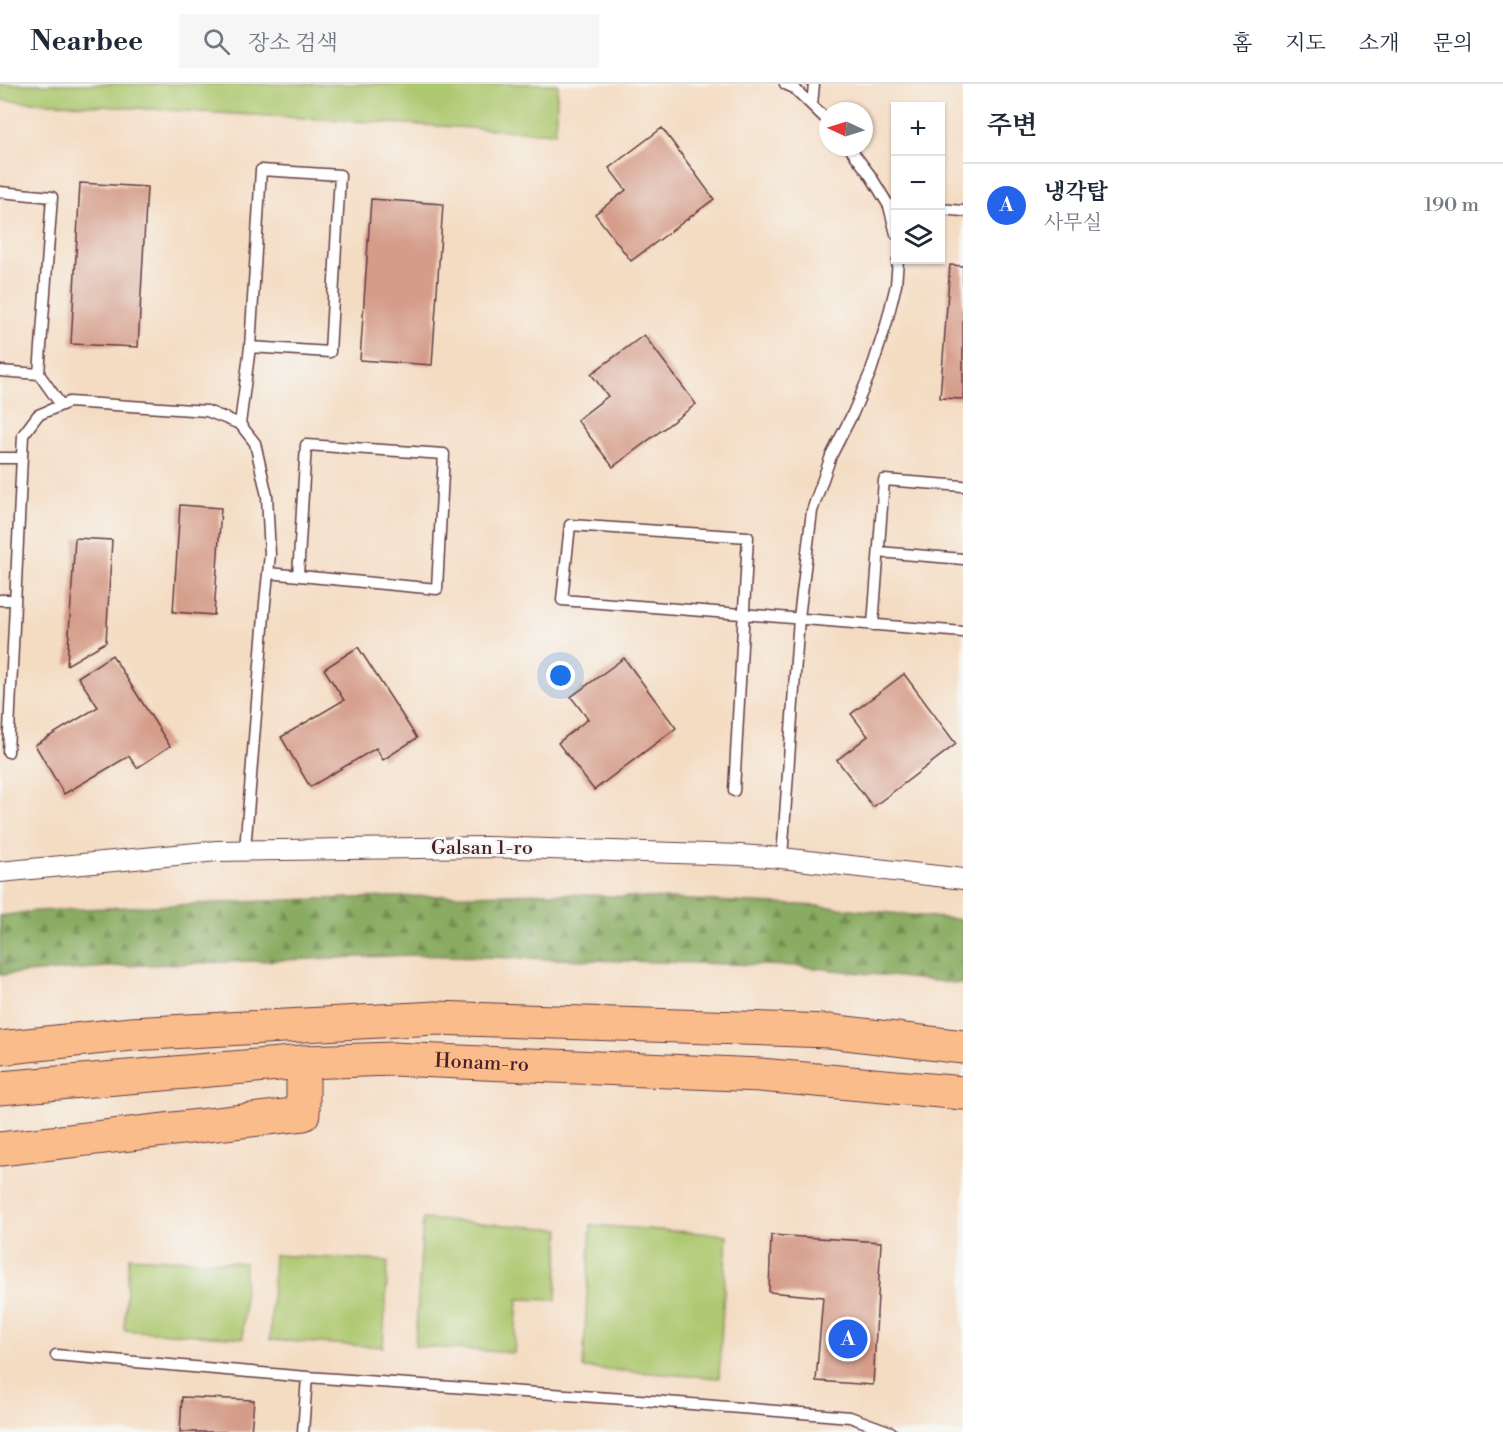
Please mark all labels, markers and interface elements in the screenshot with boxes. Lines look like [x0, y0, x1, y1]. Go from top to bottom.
search box [179, 14, 599, 68]
text: Nearbee [30, 24, 143, 59]
icon: search [200, 25, 233, 58]
text: 장소 검색 [248, 30, 338, 57]
text: 홈 [1232, 31, 1252, 57]
text: 지도 [1285, 31, 1326, 57]
text: 소개 [1359, 31, 1399, 57]
text: 문의 [1432, 31, 1473, 57]
north arrow [819, 102, 873, 156]
map controls [891, 102, 945, 264]
button: + [891, 102, 945, 156]
text: 주변 [987, 110, 1037, 142]
button: − [891, 156, 945, 210]
text: 냉각탑 [1044, 179, 1108, 206]
text: A [999, 193, 1014, 218]
text: 190 m [1424, 193, 1479, 218]
button: layers [891, 210, 945, 264]
text: 사무실 [1044, 211, 1102, 236]
your location [546, 661, 575, 690]
street label: Galsan 1-ro [431, 836, 533, 861]
street label: Honam-ro [434, 1048, 529, 1077]
pin: A [828, 1316, 868, 1362]

